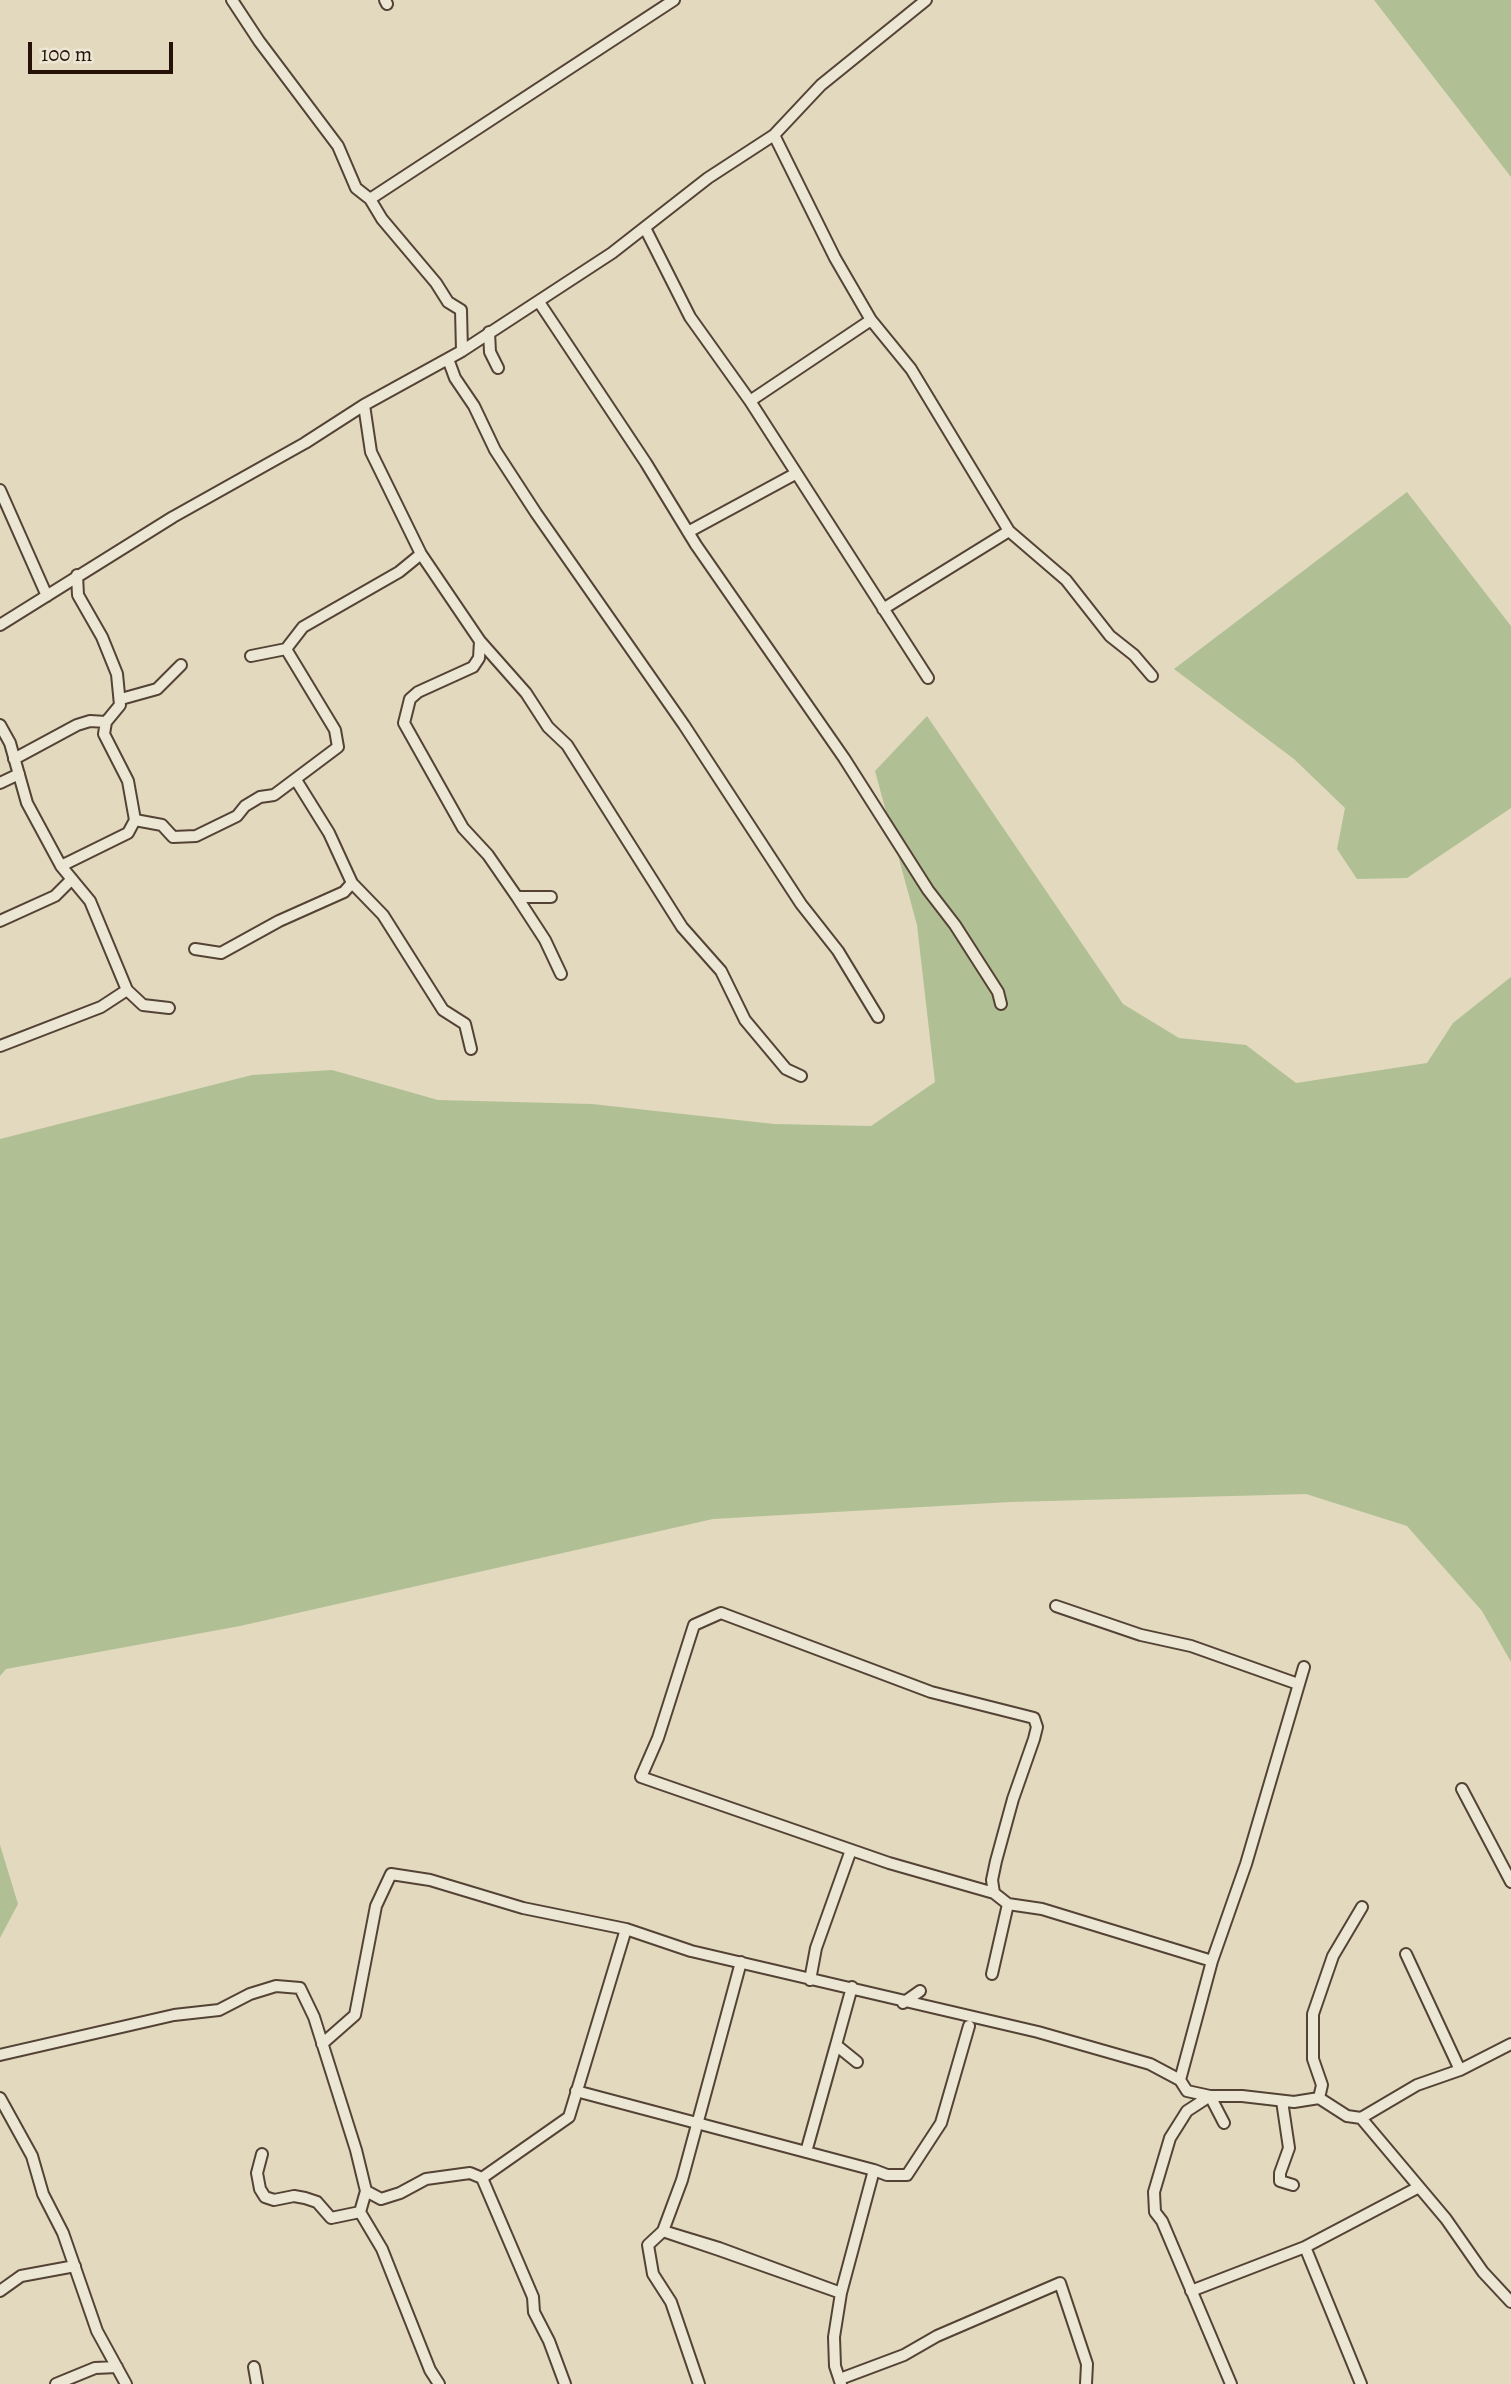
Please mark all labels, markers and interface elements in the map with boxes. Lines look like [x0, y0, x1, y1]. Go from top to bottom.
scale bar [32, 28, 177, 72]
text: 100 m [41, 40, 92, 68]

